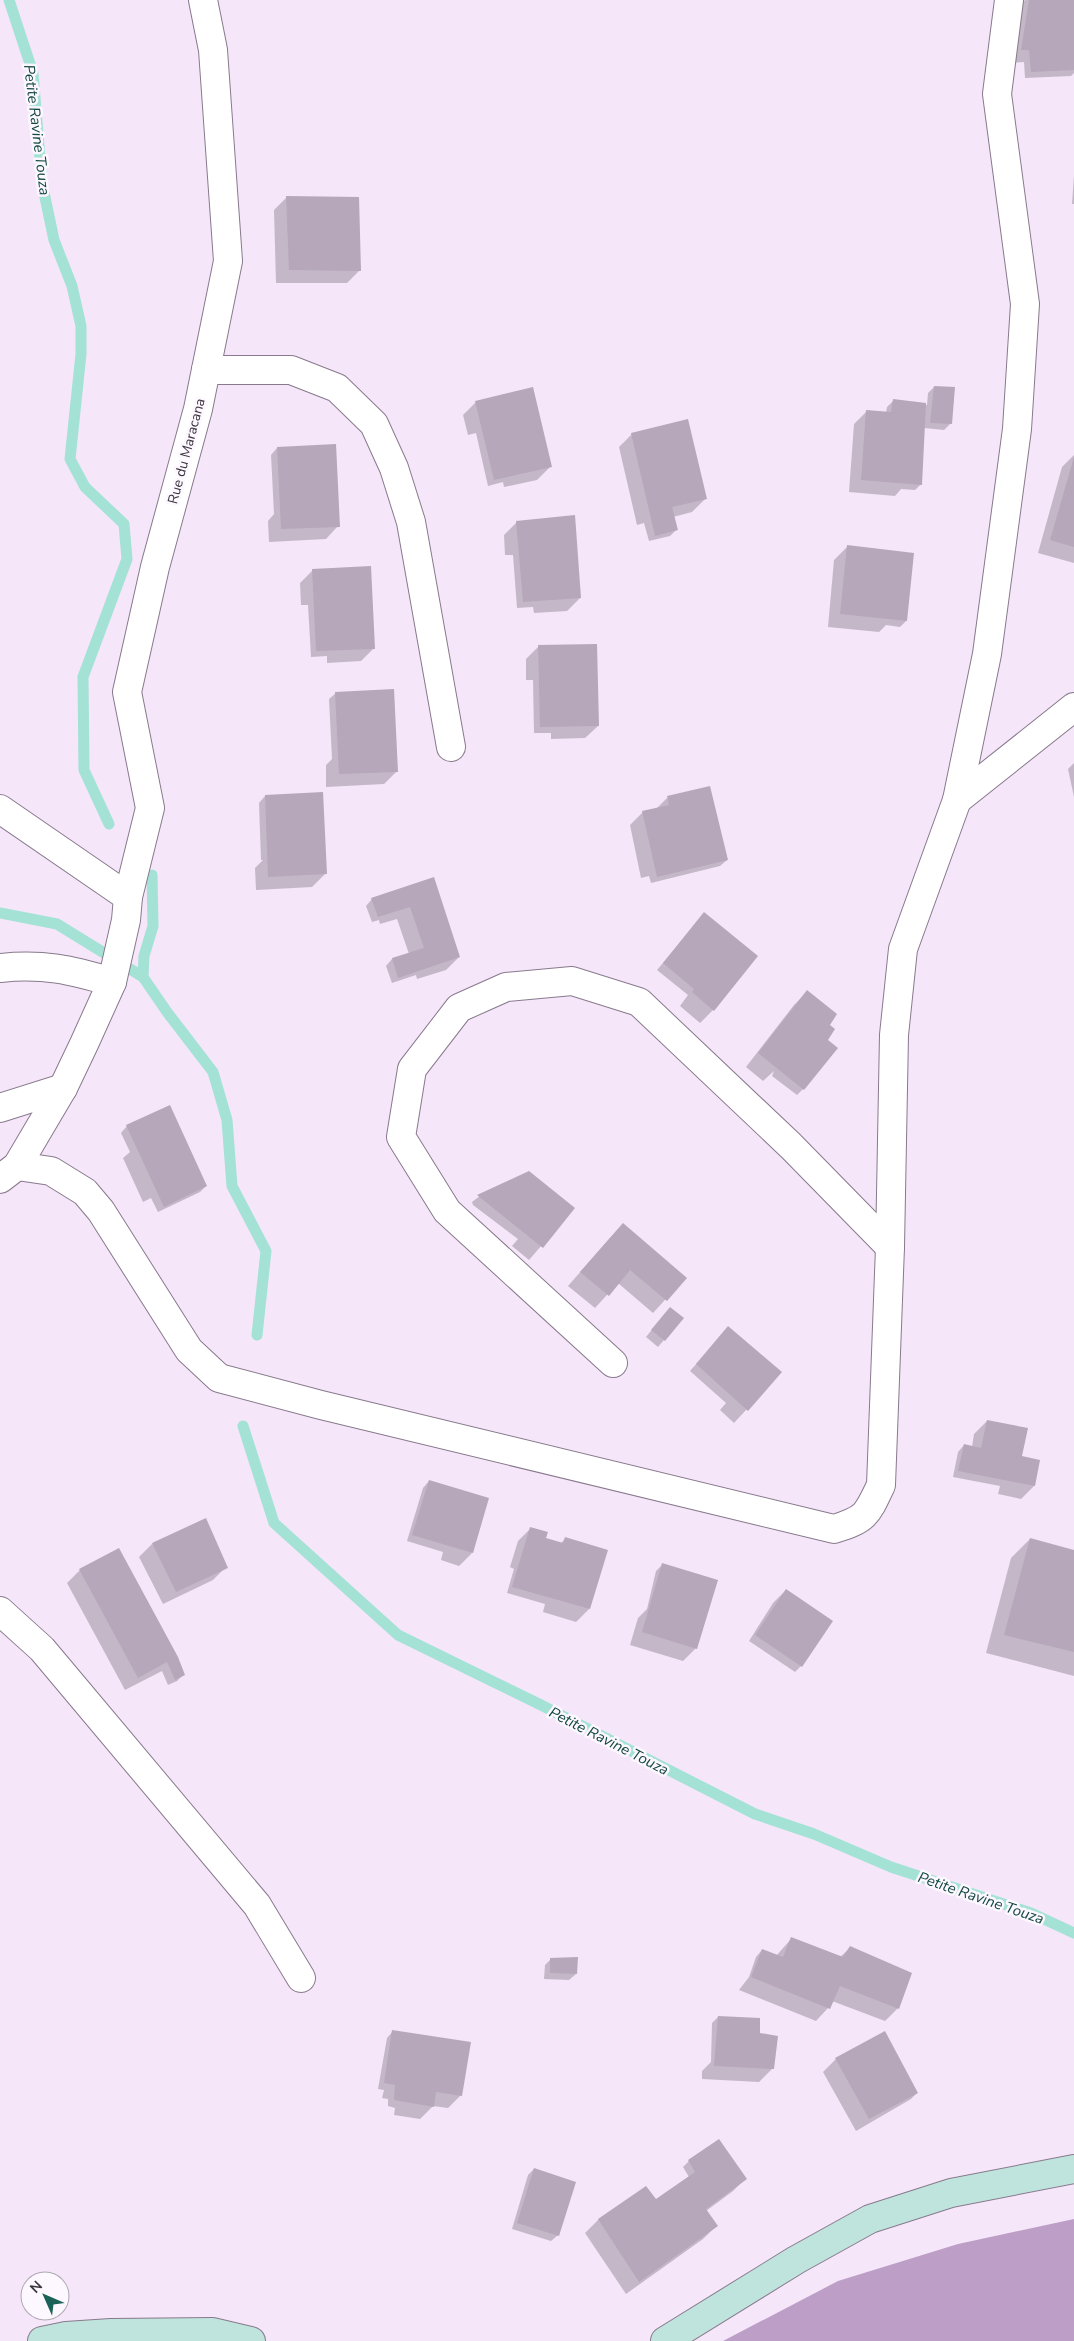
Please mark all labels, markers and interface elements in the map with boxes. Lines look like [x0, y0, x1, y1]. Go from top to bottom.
water label: Petite Ravine Touza [19, 63, 55, 197]
street label: Rue du Maracana [163, 396, 210, 506]
water label: Petite Ravine Touza [546, 1702, 672, 1780]
water label: Petite Ravine Touza [915, 1867, 1047, 1929]
north arrow [20, 2271, 70, 2321]
text: N [26, 2277, 47, 2298]

